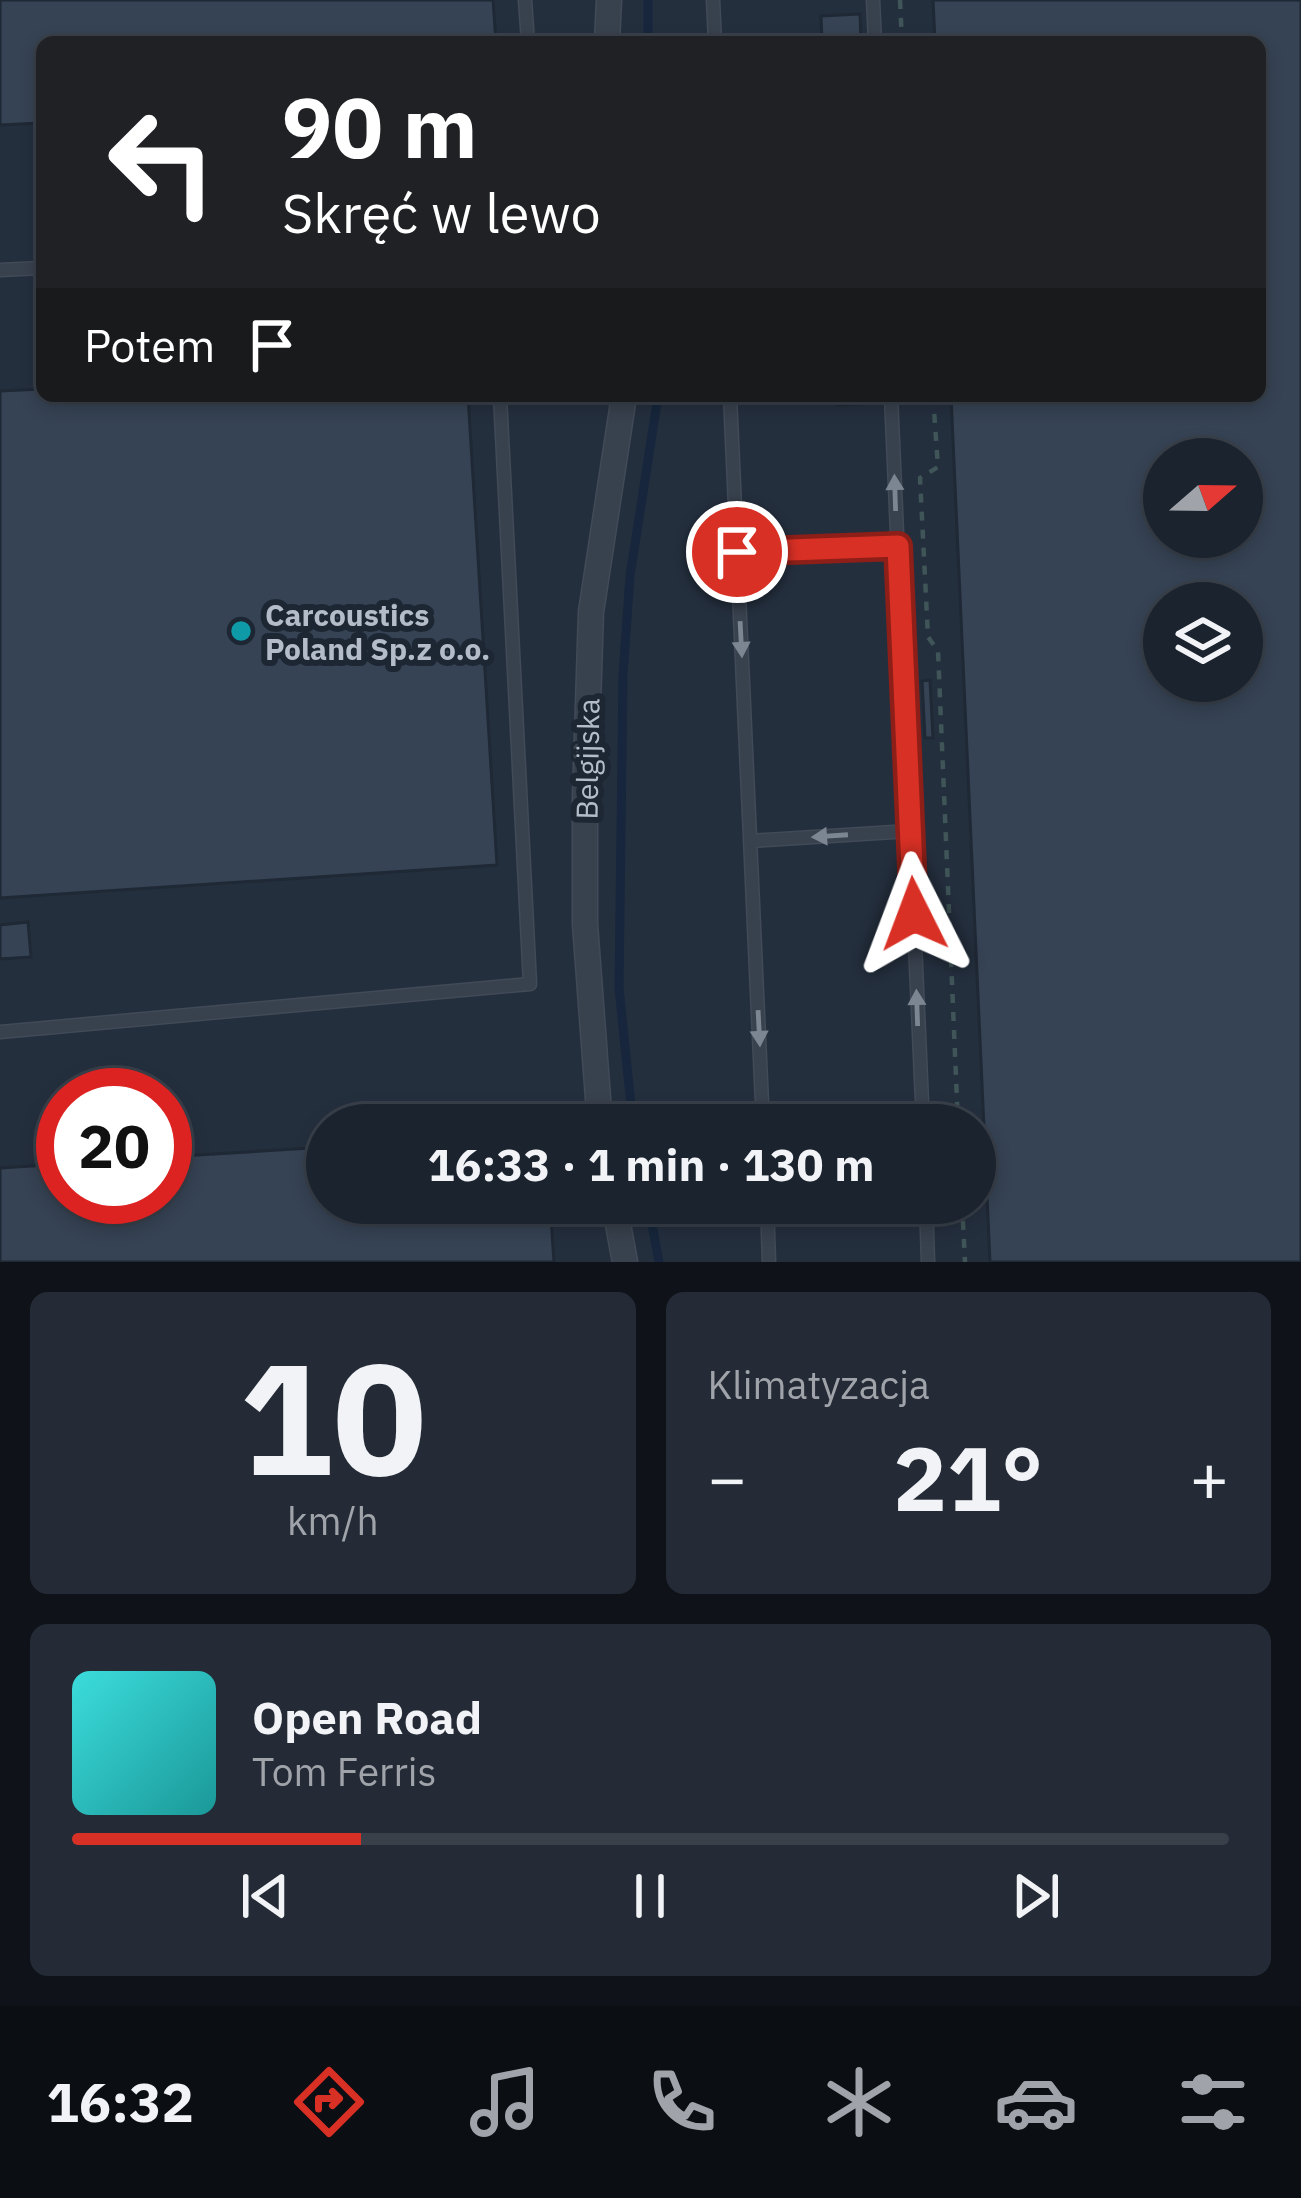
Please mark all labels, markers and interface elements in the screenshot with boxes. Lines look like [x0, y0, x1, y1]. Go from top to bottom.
text: 90 m [282, 72, 478, 181]
icon: left [84, 84, 240, 240]
text: Skręć w lewo [282, 178, 601, 248]
icon: arrive [239, 312, 305, 378]
text: Potem [84, 316, 215, 374]
north arrow [1143, 438, 1263, 558]
map controls [1143, 438, 1263, 702]
one-way arrow [885, 473, 904, 511]
pin [686, 501, 788, 603]
icon: arrive [704, 519, 770, 585]
button: layers [1143, 582, 1263, 702]
place label: Carcoustics Poland Sp.z o.o. [265, 595, 490, 668]
marker: Carcoustics Poland Sp.z o.o. [228, 618, 254, 644]
one-way arrow [732, 621, 751, 659]
street label: Belgijska [566, 698, 608, 820]
one-way arrow [811, 826, 848, 845]
position arrow [851, 851, 977, 977]
one-way arrow [908, 988, 927, 1026]
one-way arrow [750, 1010, 769, 1048]
speed limit sign: 20 [36, 1068, 192, 1224]
text: 16:33 · 1 min · 130 m [428, 1135, 874, 1193]
text: 10 [239, 1315, 426, 1518]
text: Klimatyzacja [708, 1359, 930, 1410]
text: 21° [893, 1419, 1043, 1536]
text: − [708, 1434, 747, 1520]
text: + [1189, 1434, 1229, 1520]
text: km/h [287, 1495, 379, 1546]
text: Open Road [252, 1688, 482, 1746]
text: Tom Ferris [252, 1746, 436, 1797]
icon: previous [232, 1863, 298, 1929]
icon: pause [617, 1863, 683, 1929]
icon: next [1003, 1863, 1069, 1929]
icon: directions [287, 2060, 371, 2144]
icon: music [463, 2060, 547, 2144]
icon: phone [640, 2060, 724, 2144]
icon: climate [817, 2060, 901, 2144]
icon: car [994, 2060, 1078, 2144]
icon: filters [1171, 2060, 1255, 2144]
text: 16:32 [46, 2067, 194, 2137]

